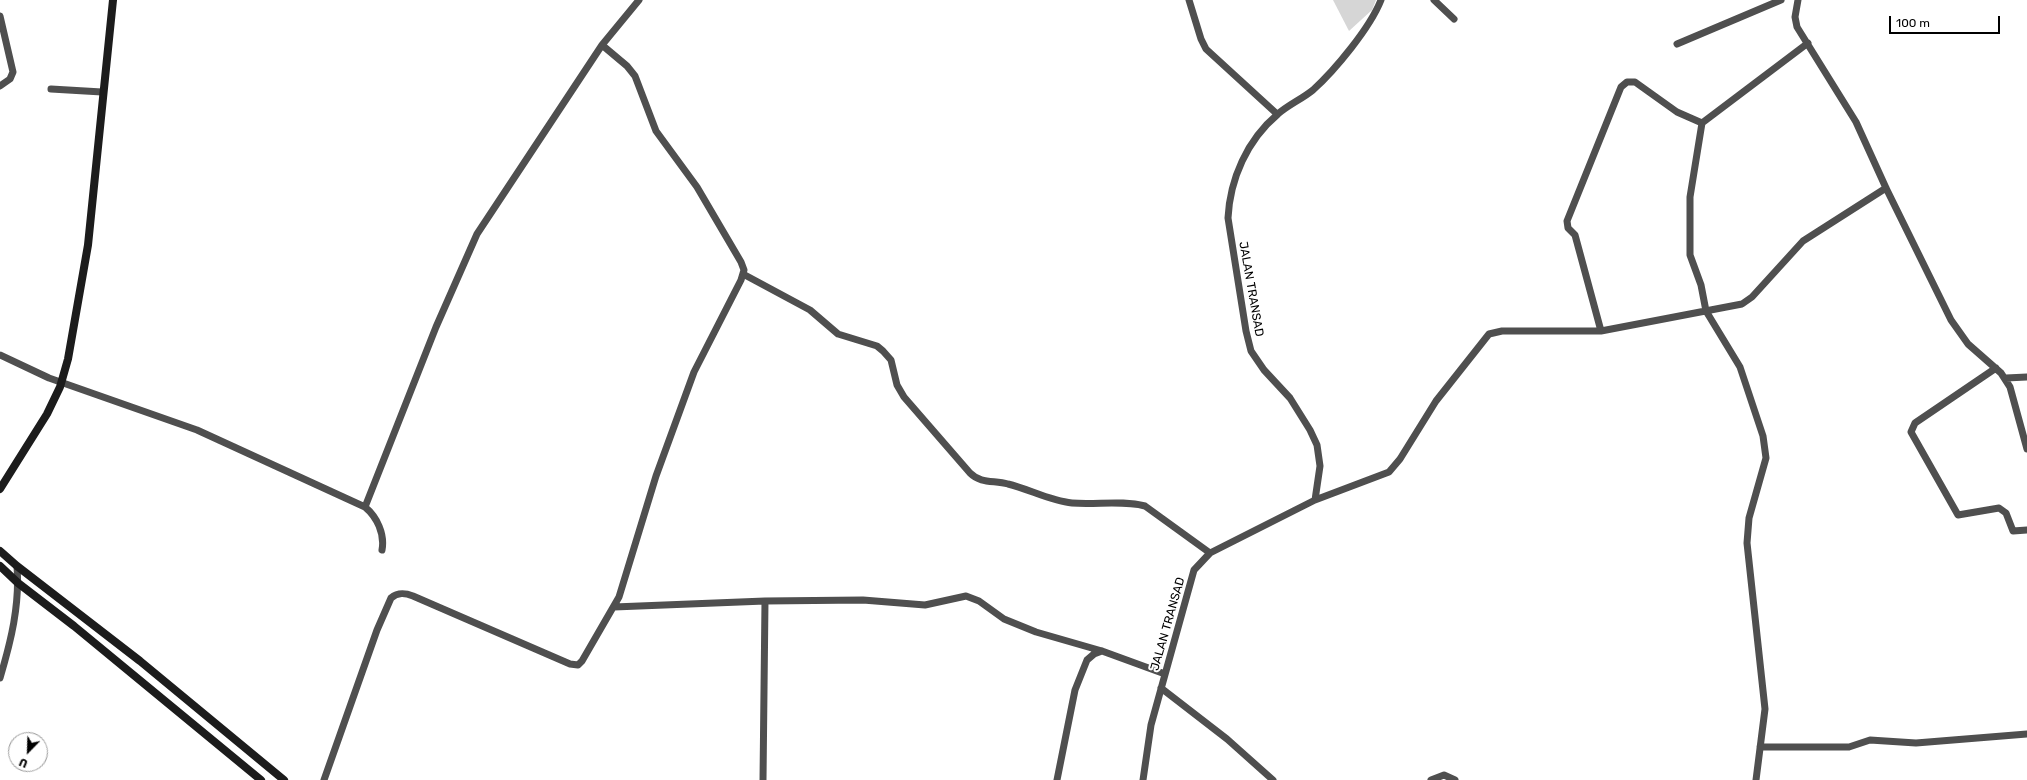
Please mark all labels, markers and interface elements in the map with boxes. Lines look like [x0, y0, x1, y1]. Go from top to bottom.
scale bar [1891, 8, 2002, 34]
text: 100 m [1896, 16, 1930, 30]
street label: JALAN TRANSAD [1236, 240, 1266, 338]
street label: JALAN TRANSAD [1148, 576, 1188, 672]
north arrow [8, 732, 48, 772]
text: U [17, 755, 30, 770]

